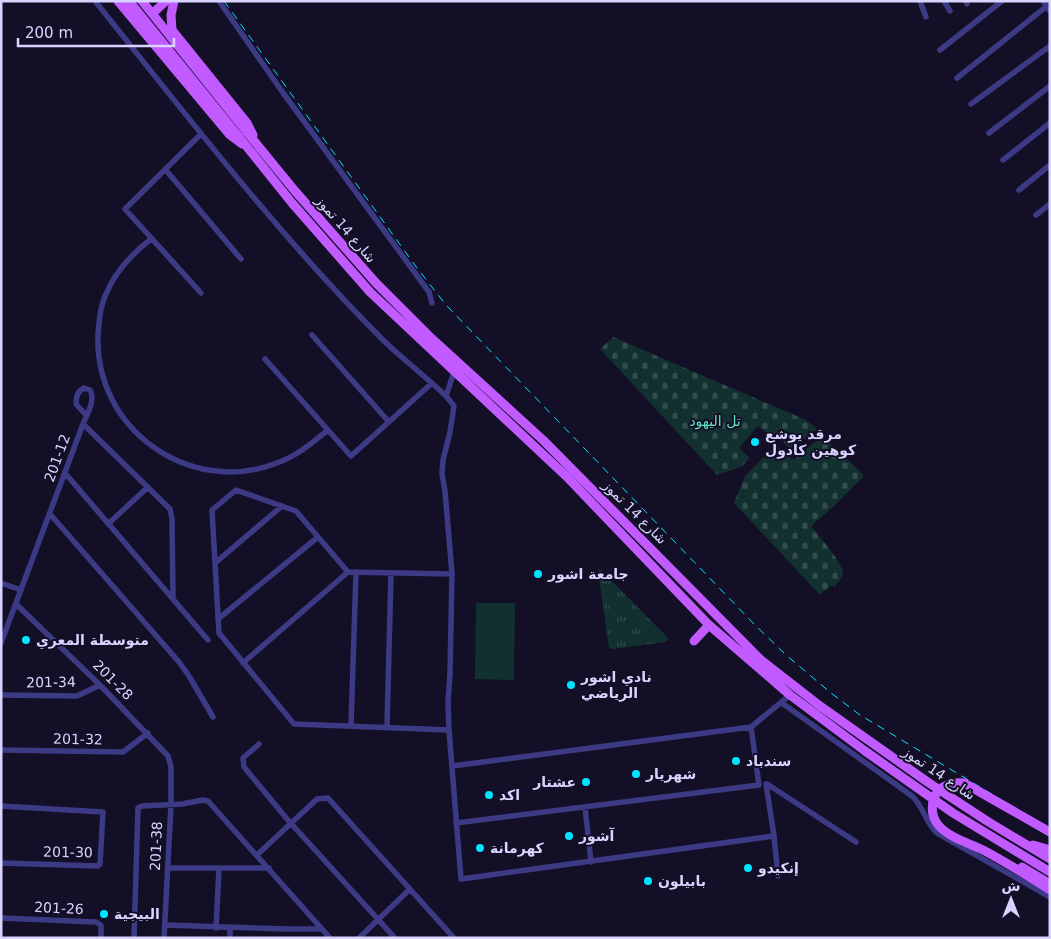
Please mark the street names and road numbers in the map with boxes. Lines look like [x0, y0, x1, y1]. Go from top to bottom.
street label: شارع 14 تموز [311, 191, 380, 267]
street label: 201-12 [41, 432, 73, 484]
street label: شارع 14 تموز [598, 476, 670, 548]
street label: 201-28 [90, 657, 136, 703]
street label: 201-34 [26, 674, 76, 690]
street label: 201-32 [53, 731, 103, 747]
street label: شارع 14 تموز [898, 742, 978, 804]
street label: 201-38 [147, 821, 165, 871]
street label: 201-30 [43, 844, 93, 860]
street label: 201-26 [34, 899, 84, 917]

